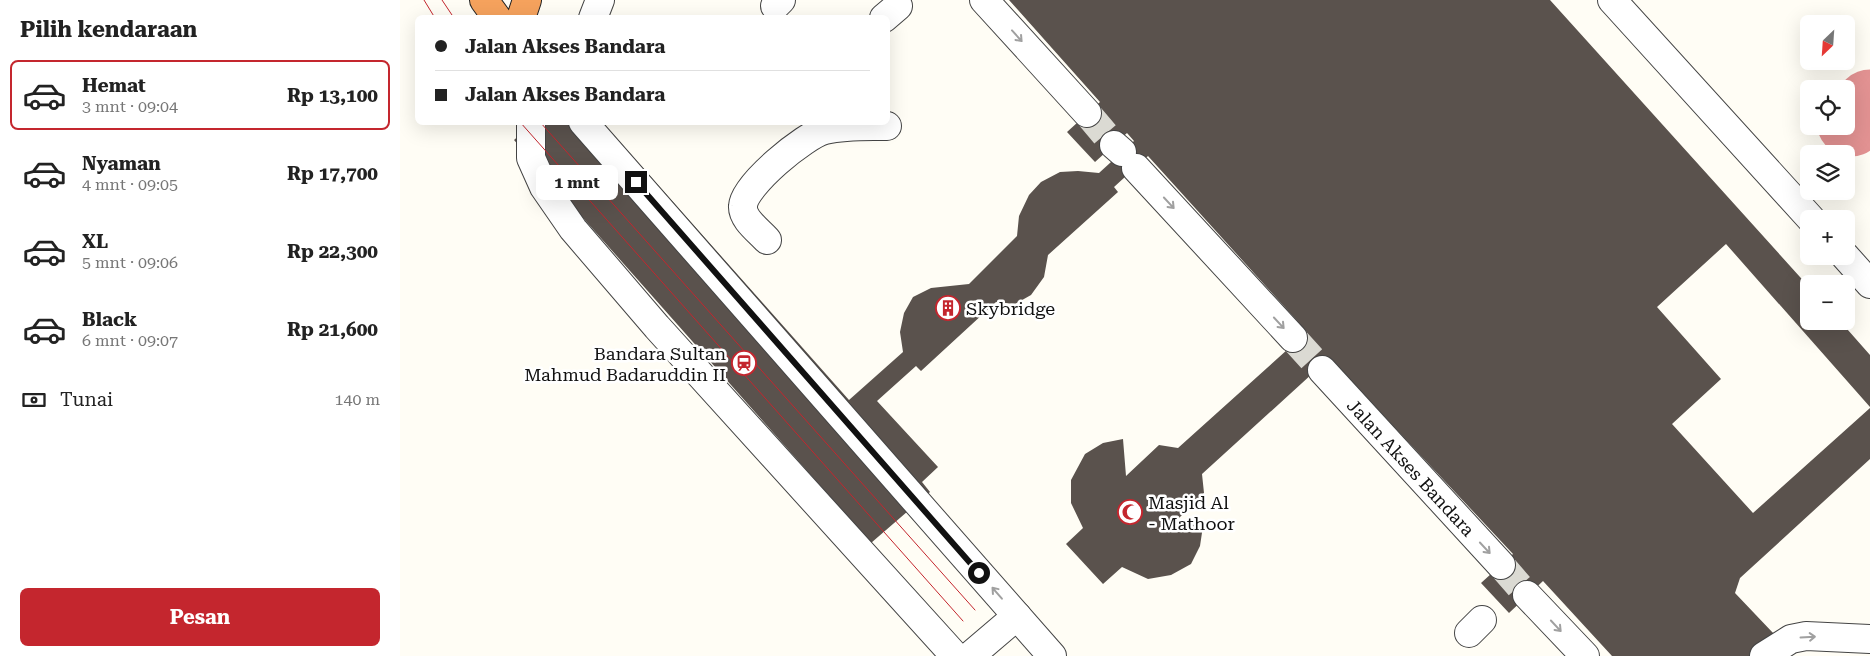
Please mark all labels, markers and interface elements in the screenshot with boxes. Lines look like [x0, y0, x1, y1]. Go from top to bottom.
north arrow [1800, 15, 1855, 70]
map controls [1800, 15, 1855, 330]
text: Pilih kendaraan [20, 17, 197, 42]
one-way arrow [1011, 29, 1023, 42]
text: Jalan Akses Bandara [465, 35, 666, 58]
icon: car [22, 73, 67, 118]
text: Hemat [82, 74, 146, 97]
button: locate [1800, 80, 1855, 135]
text: Jalan Akses Bandara [465, 83, 666, 106]
text: Rp 13,100 [287, 84, 378, 107]
text: 3 mnt · 09:04 [82, 97, 178, 116]
button: layers [1800, 145, 1855, 200]
icon: car [22, 151, 67, 196]
text: Nyaman [82, 152, 161, 175]
text: Rp 17,700 [287, 162, 378, 185]
callout: 1 mnt [536, 164, 618, 200]
route end [625, 171, 647, 193]
text: 1 mnt [554, 173, 600, 192]
text: 4 mnt · 09:05 [82, 175, 178, 194]
one-way arrow [1163, 197, 1175, 210]
button: + [1800, 210, 1855, 265]
icon: car [22, 229, 67, 274]
text: XL [82, 230, 108, 253]
text: Rp 22,300 [287, 240, 378, 263]
text: 5 mnt · 09:06 [82, 253, 178, 272]
button: − [1800, 275, 1855, 330]
building icon: Skybridge [935, 295, 961, 321]
place label: Skybridge [966, 298, 1055, 319]
icon: car [22, 307, 67, 352]
text: Black [82, 308, 137, 331]
one-way arrow [1273, 316, 1285, 329]
text: Rp 21,600 [287, 318, 378, 341]
text: 6 mnt · 09:07 [82, 331, 178, 350]
place label: Bandara Sultan Mahmud Badaruddin II [524, 343, 726, 385]
station icon: Bandara Sultan Mahmud Badaruddin II [731, 350, 757, 376]
icon: cash [20, 386, 48, 414]
text: Tunai [60, 388, 113, 411]
text: 140 m [334, 390, 380, 409]
street label: Jalan Akses Bandara [1343, 394, 1479, 540]
place label: Masjid Al - Mathoor [1148, 492, 1235, 534]
mosque icon: Masjid Al - Mathoor [1117, 499, 1143, 525]
one-way arrow [1479, 541, 1491, 554]
route start [968, 562, 990, 584]
one-way arrow [991, 587, 1002, 600]
button: Pesan [20, 588, 380, 646]
one-way arrow [1550, 619, 1562, 632]
one-way arrow [1799, 632, 1815, 641]

